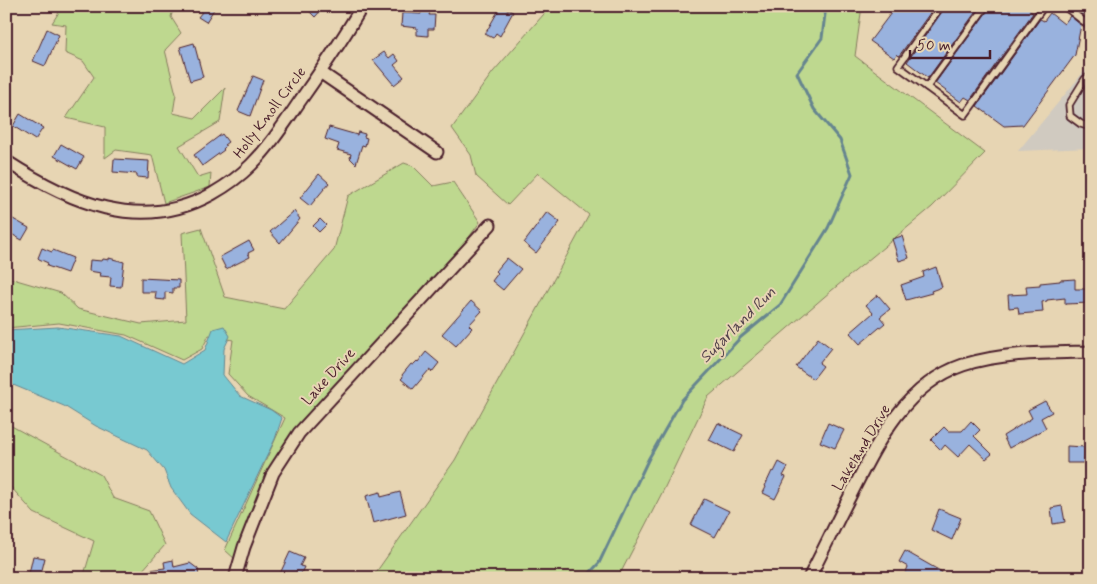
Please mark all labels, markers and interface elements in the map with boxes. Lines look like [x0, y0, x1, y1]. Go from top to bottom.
scale bar [910, 28, 990, 60]
text: 50 m [917, 36, 951, 56]
street label: Holly Knoll Circle [229, 63, 311, 163]
water label: Sugarland Run [695, 282, 782, 369]
street label: Lake Drive [298, 344, 360, 410]
street label: Lakeland Drive [828, 401, 896, 495]

